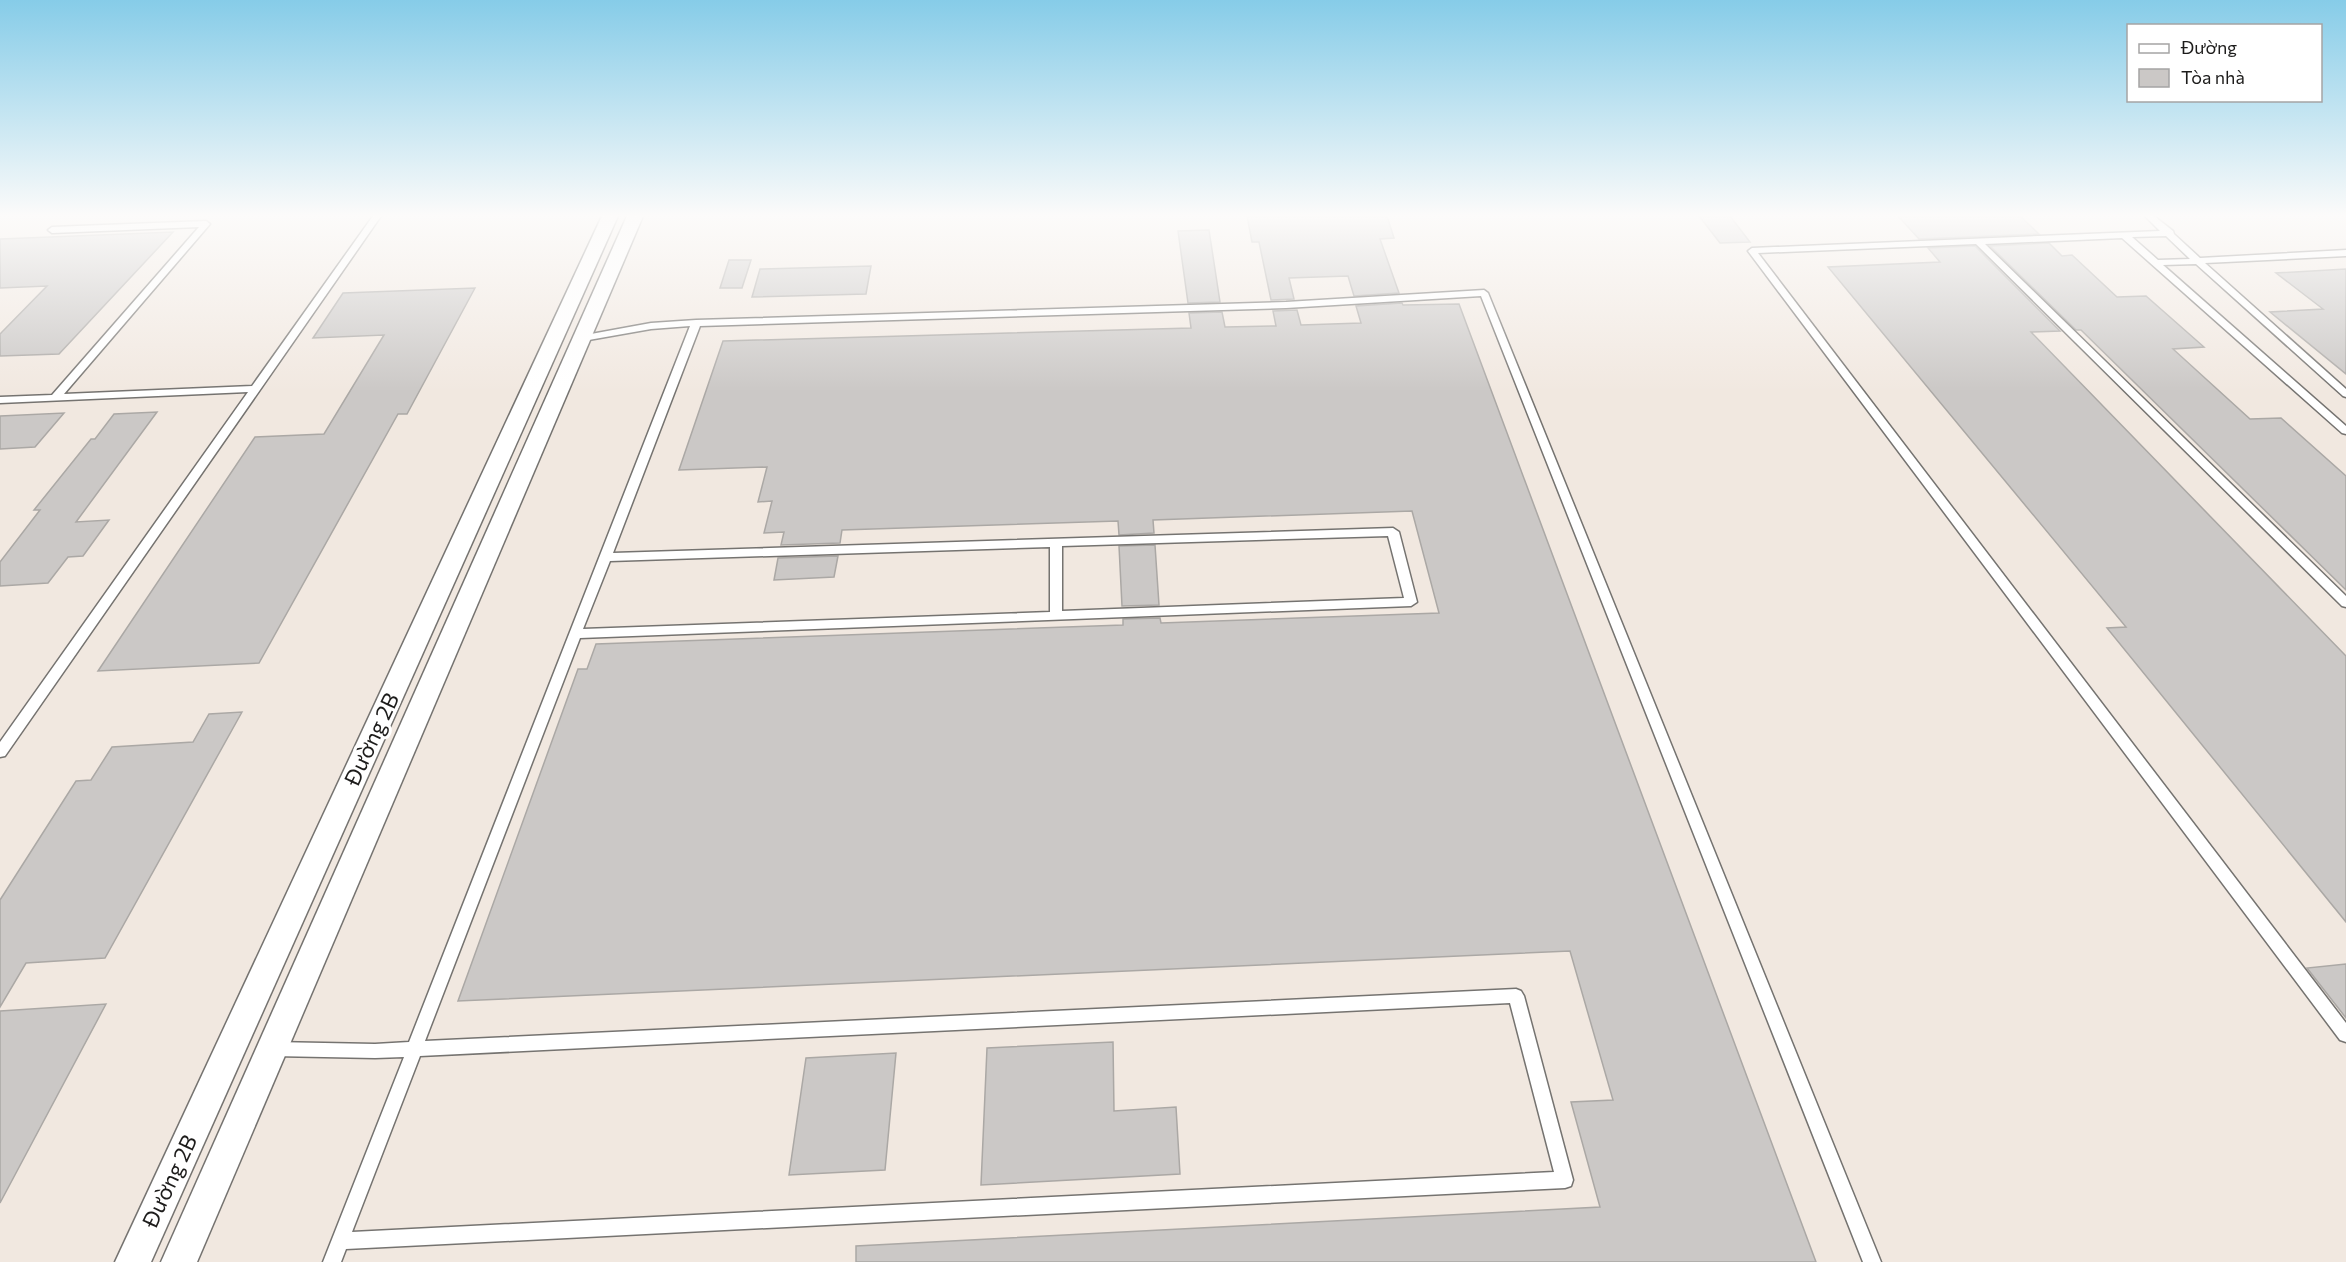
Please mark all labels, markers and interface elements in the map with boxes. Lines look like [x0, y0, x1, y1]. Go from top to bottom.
legend [2127, 24, 2322, 102]
text: Đường [2180, 36, 2237, 58]
text: Tòa nhà [2181, 66, 2245, 88]
street label: Đường 2B [337, 688, 404, 791]
street label: Đường 2B [135, 1130, 202, 1233]

